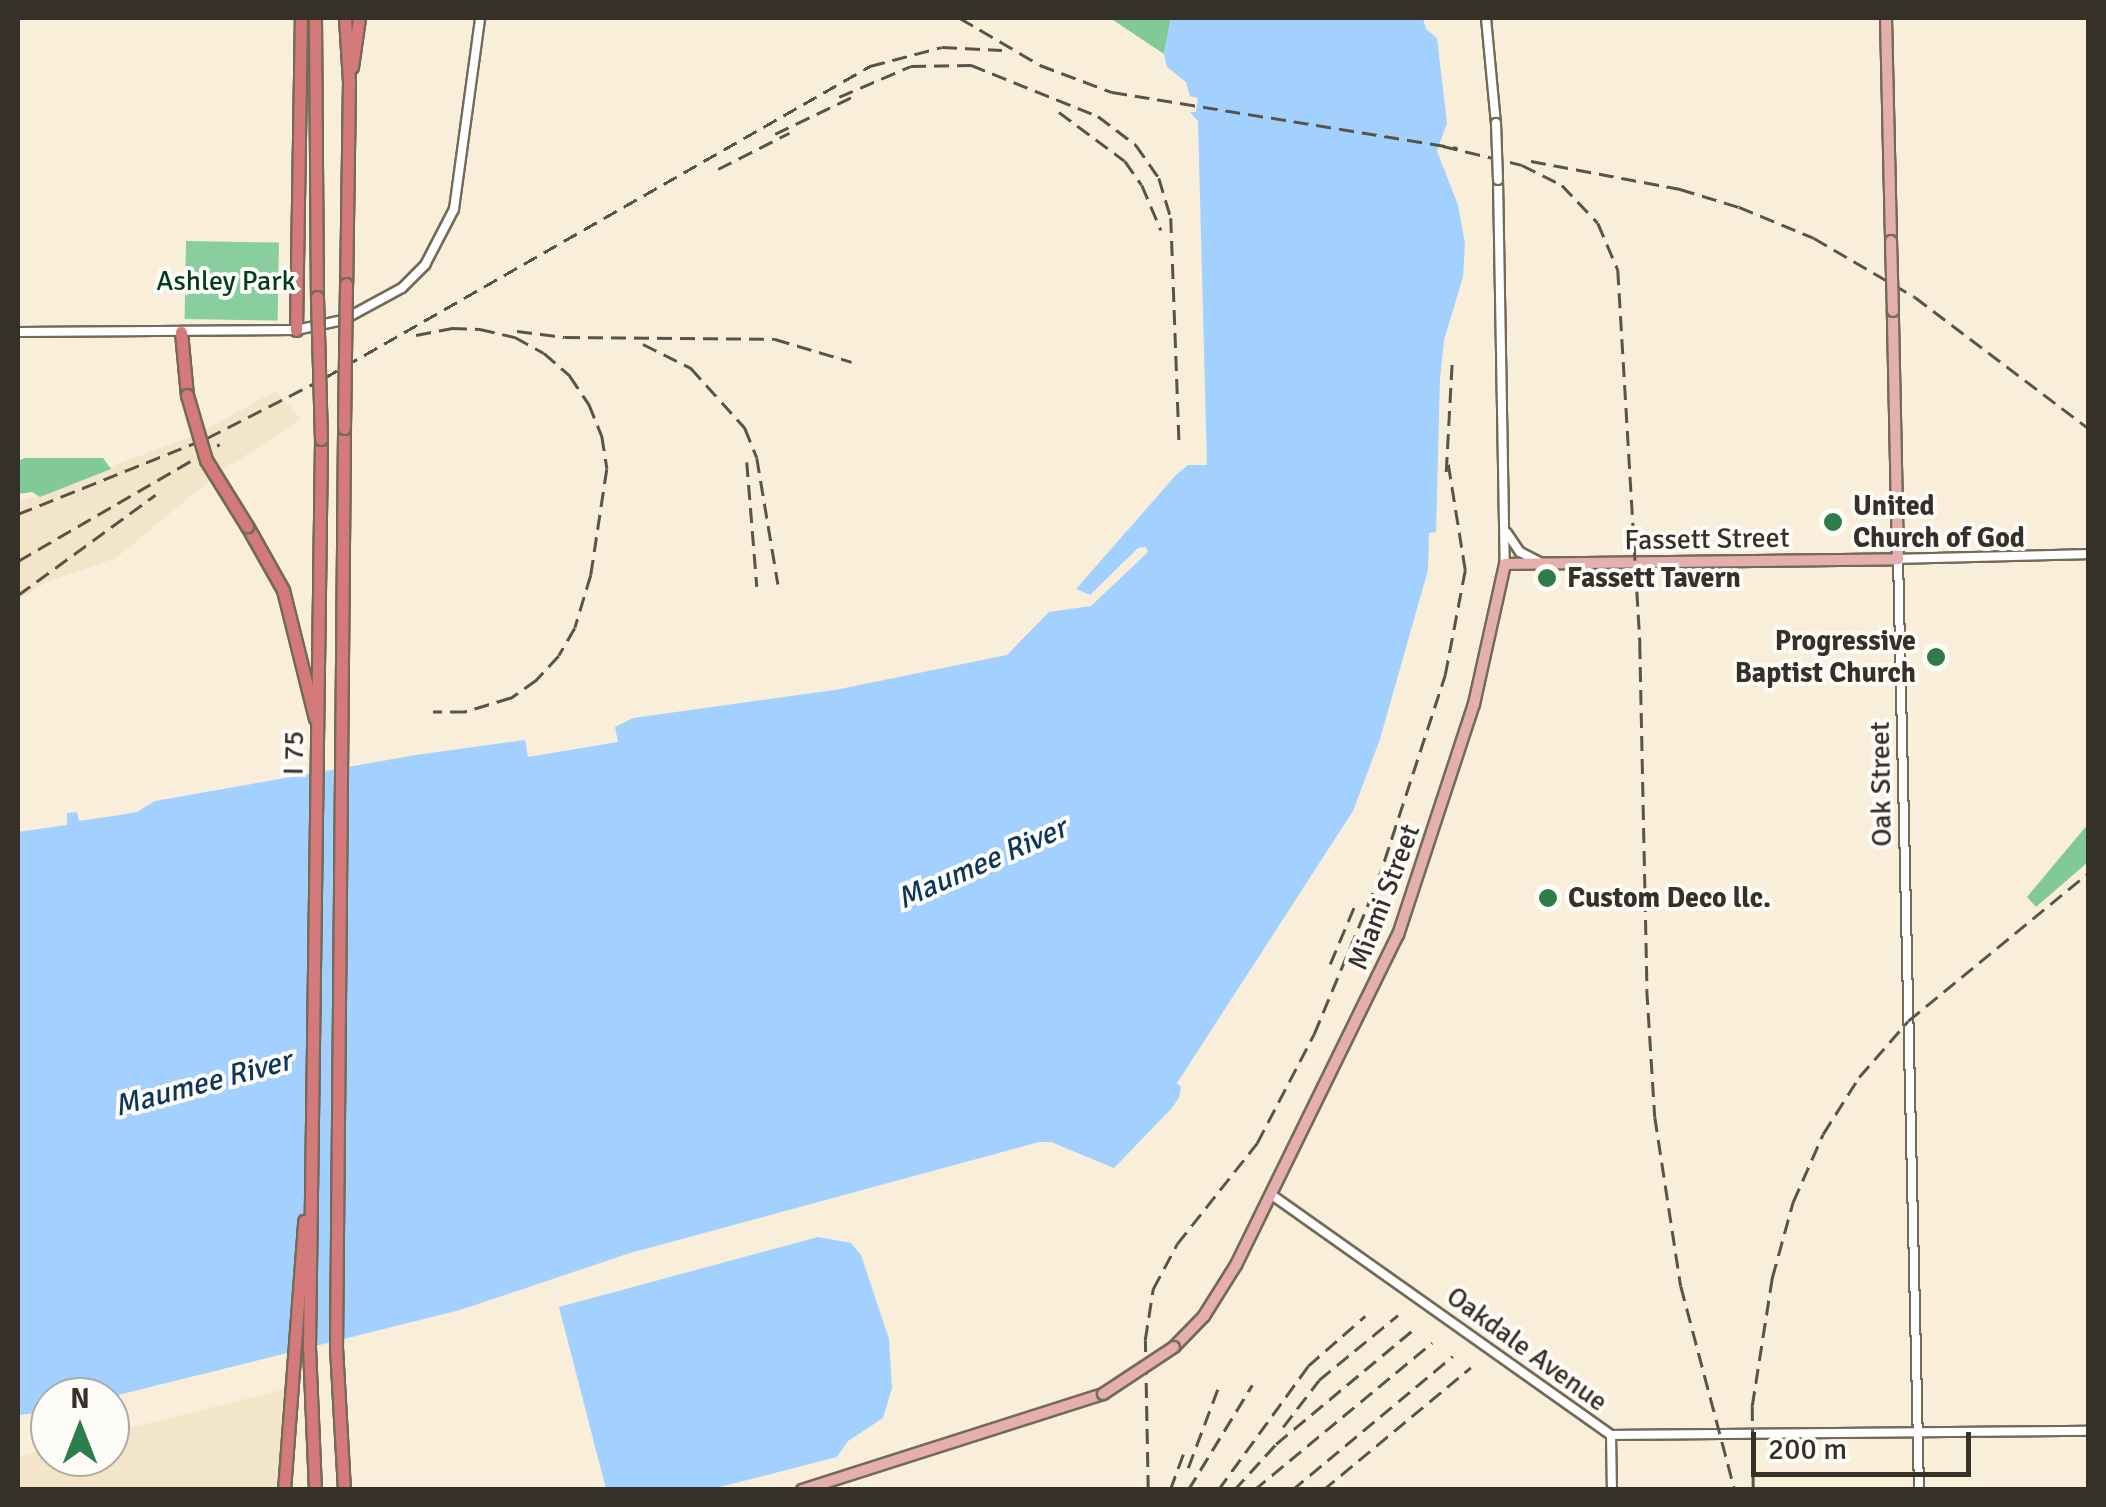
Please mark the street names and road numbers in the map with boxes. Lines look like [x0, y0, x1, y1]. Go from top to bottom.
street label: Fassett Street [1624, 521, 1790, 557]
street label: Oak Street [1863, 721, 1899, 847]
street label: I 75 [277, 730, 311, 776]
street label: Miami Street [1341, 819, 1427, 975]
street label: Oakdale Avenue [1440, 1279, 1614, 1419]

